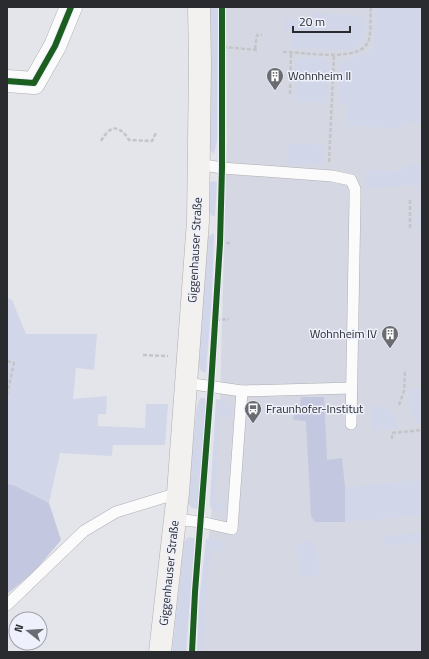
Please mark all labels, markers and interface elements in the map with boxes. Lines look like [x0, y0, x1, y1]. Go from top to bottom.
scale bar [293, 8, 350, 34]
text: 20 m [299, 12, 325, 31]
building icon: Wohnheim II [265, 66, 285, 91]
place label: Wohnheim II [288, 66, 351, 85]
street label: Giggenhauser Straße [182, 197, 207, 303]
place label: Wohnheim IV [310, 324, 377, 343]
building icon: Wohnheim IV [380, 324, 400, 349]
bus stop icon: Fraunhofer-Institut [243, 399, 263, 424]
place label: Fraunhofer-Institut [266, 399, 364, 418]
street label: Giggenhauser Straße [154, 519, 183, 627]
north arrow [8, 611, 48, 651]
text: N [10, 622, 27, 634]

